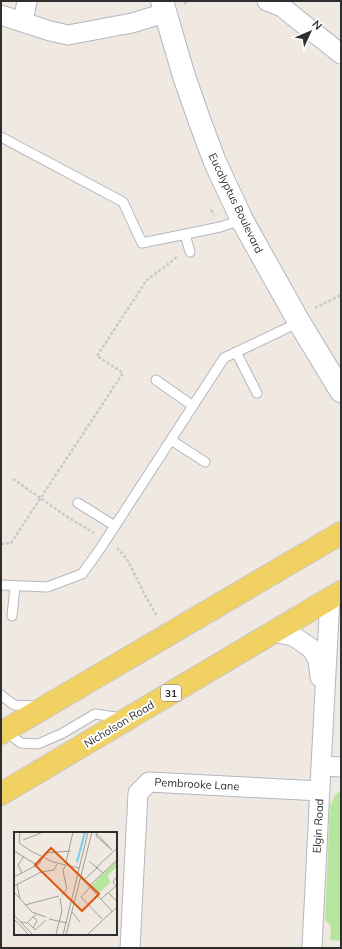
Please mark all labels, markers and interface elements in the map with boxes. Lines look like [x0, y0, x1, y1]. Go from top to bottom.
north arrow [290, 12, 330, 52]
text: N [309, 17, 325, 33]
street label: Eucalyptus Boulevard [206, 151, 266, 255]
road number: 31 [161, 685, 181, 701]
street label: Nicholson Road [81, 697, 157, 751]
street label: Pembrooke Lane [154, 775, 240, 793]
street label: Elgin Road [310, 798, 326, 854]
inset map [14, 832, 117, 935]

